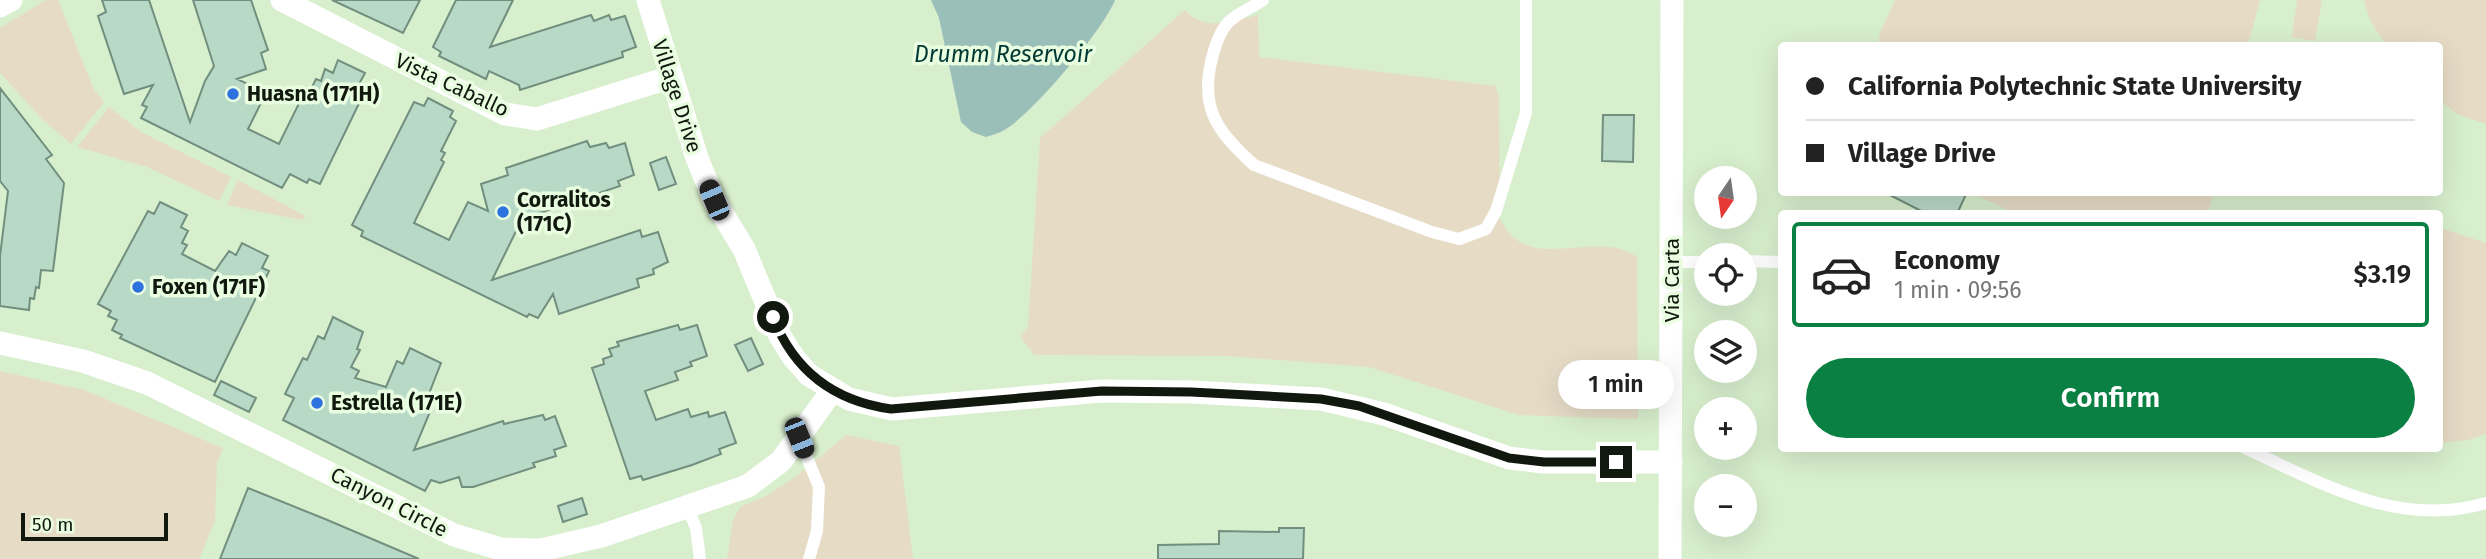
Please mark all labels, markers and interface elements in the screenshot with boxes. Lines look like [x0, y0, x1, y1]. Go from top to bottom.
street label: Village Drive [646, 36, 708, 156]
water label: Drumm Reservoir [914, 40, 1093, 68]
street label: Vista Caballo [391, 47, 513, 123]
text: California Polytechnic State University [1848, 71, 2301, 102]
place label: Huasna (171H) [247, 81, 379, 107]
marker: Huasna (171H) [225, 86, 241, 102]
text: Village Drive [1848, 138, 1996, 169]
north arrow [1694, 166, 1757, 229]
map controls [1694, 166, 1757, 537]
car [697, 177, 732, 223]
place label: Corralitos (171C) [517, 187, 611, 237]
marker: Corralitos (171C) [495, 204, 511, 220]
street label: Via Carta [1659, 238, 1685, 322]
button: locate [1694, 243, 1757, 306]
icon: car [1810, 243, 1873, 306]
text: Economy [1894, 245, 2000, 276]
text: $3.19 [2354, 259, 2411, 290]
place label: Foxen (171F) [152, 274, 265, 300]
text: 1 min · 09:56 [1894, 276, 2022, 304]
marker: Foxen (171F) [130, 279, 146, 295]
route start [757, 301, 789, 333]
button: layers [1694, 320, 1757, 383]
button: Confirm [1806, 358, 2415, 438]
callout: 1 min [1558, 360, 1674, 410]
text: 1 min [1588, 370, 1644, 398]
place label: Estrella (171E) [331, 390, 462, 416]
marker: Estrella (171E) [309, 395, 325, 411]
button: + [1694, 397, 1757, 460]
car [782, 415, 817, 461]
route end [1600, 446, 1632, 478]
street label: Canyon Circle [326, 461, 452, 543]
button: − [1694, 474, 1757, 537]
scale bar [21, 510, 168, 542]
text: 50 m [32, 513, 73, 536]

